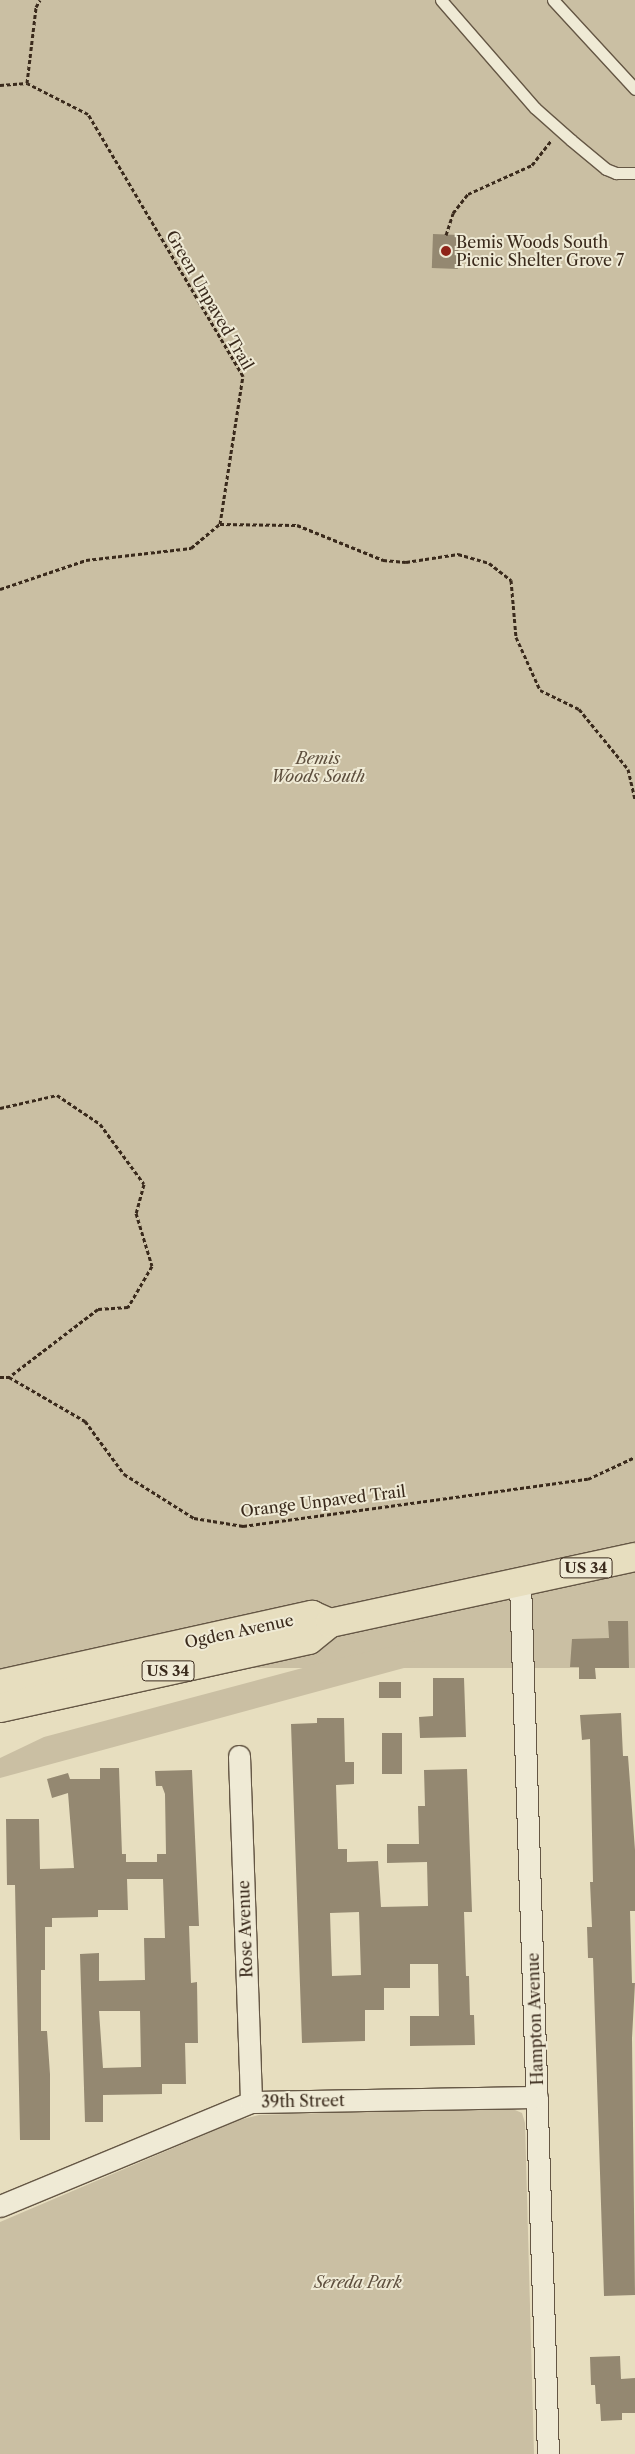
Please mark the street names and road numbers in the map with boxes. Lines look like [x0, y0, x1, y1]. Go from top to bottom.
street label: Green Unpaved Trail [162, 227, 258, 373]
street label: Orange Unpaved Trail [239, 1481, 407, 1521]
road number: US 34 [558, 1556, 614, 1580]
street label: Ogden Avenue [182, 1610, 296, 1652]
road number: US 34 [140, 1658, 196, 1684]
street label: Rose Avenue [234, 1879, 256, 1979]
street label: Hampton Avenue [523, 1952, 547, 2086]
street label: 39th Street [261, 2091, 345, 2111]

